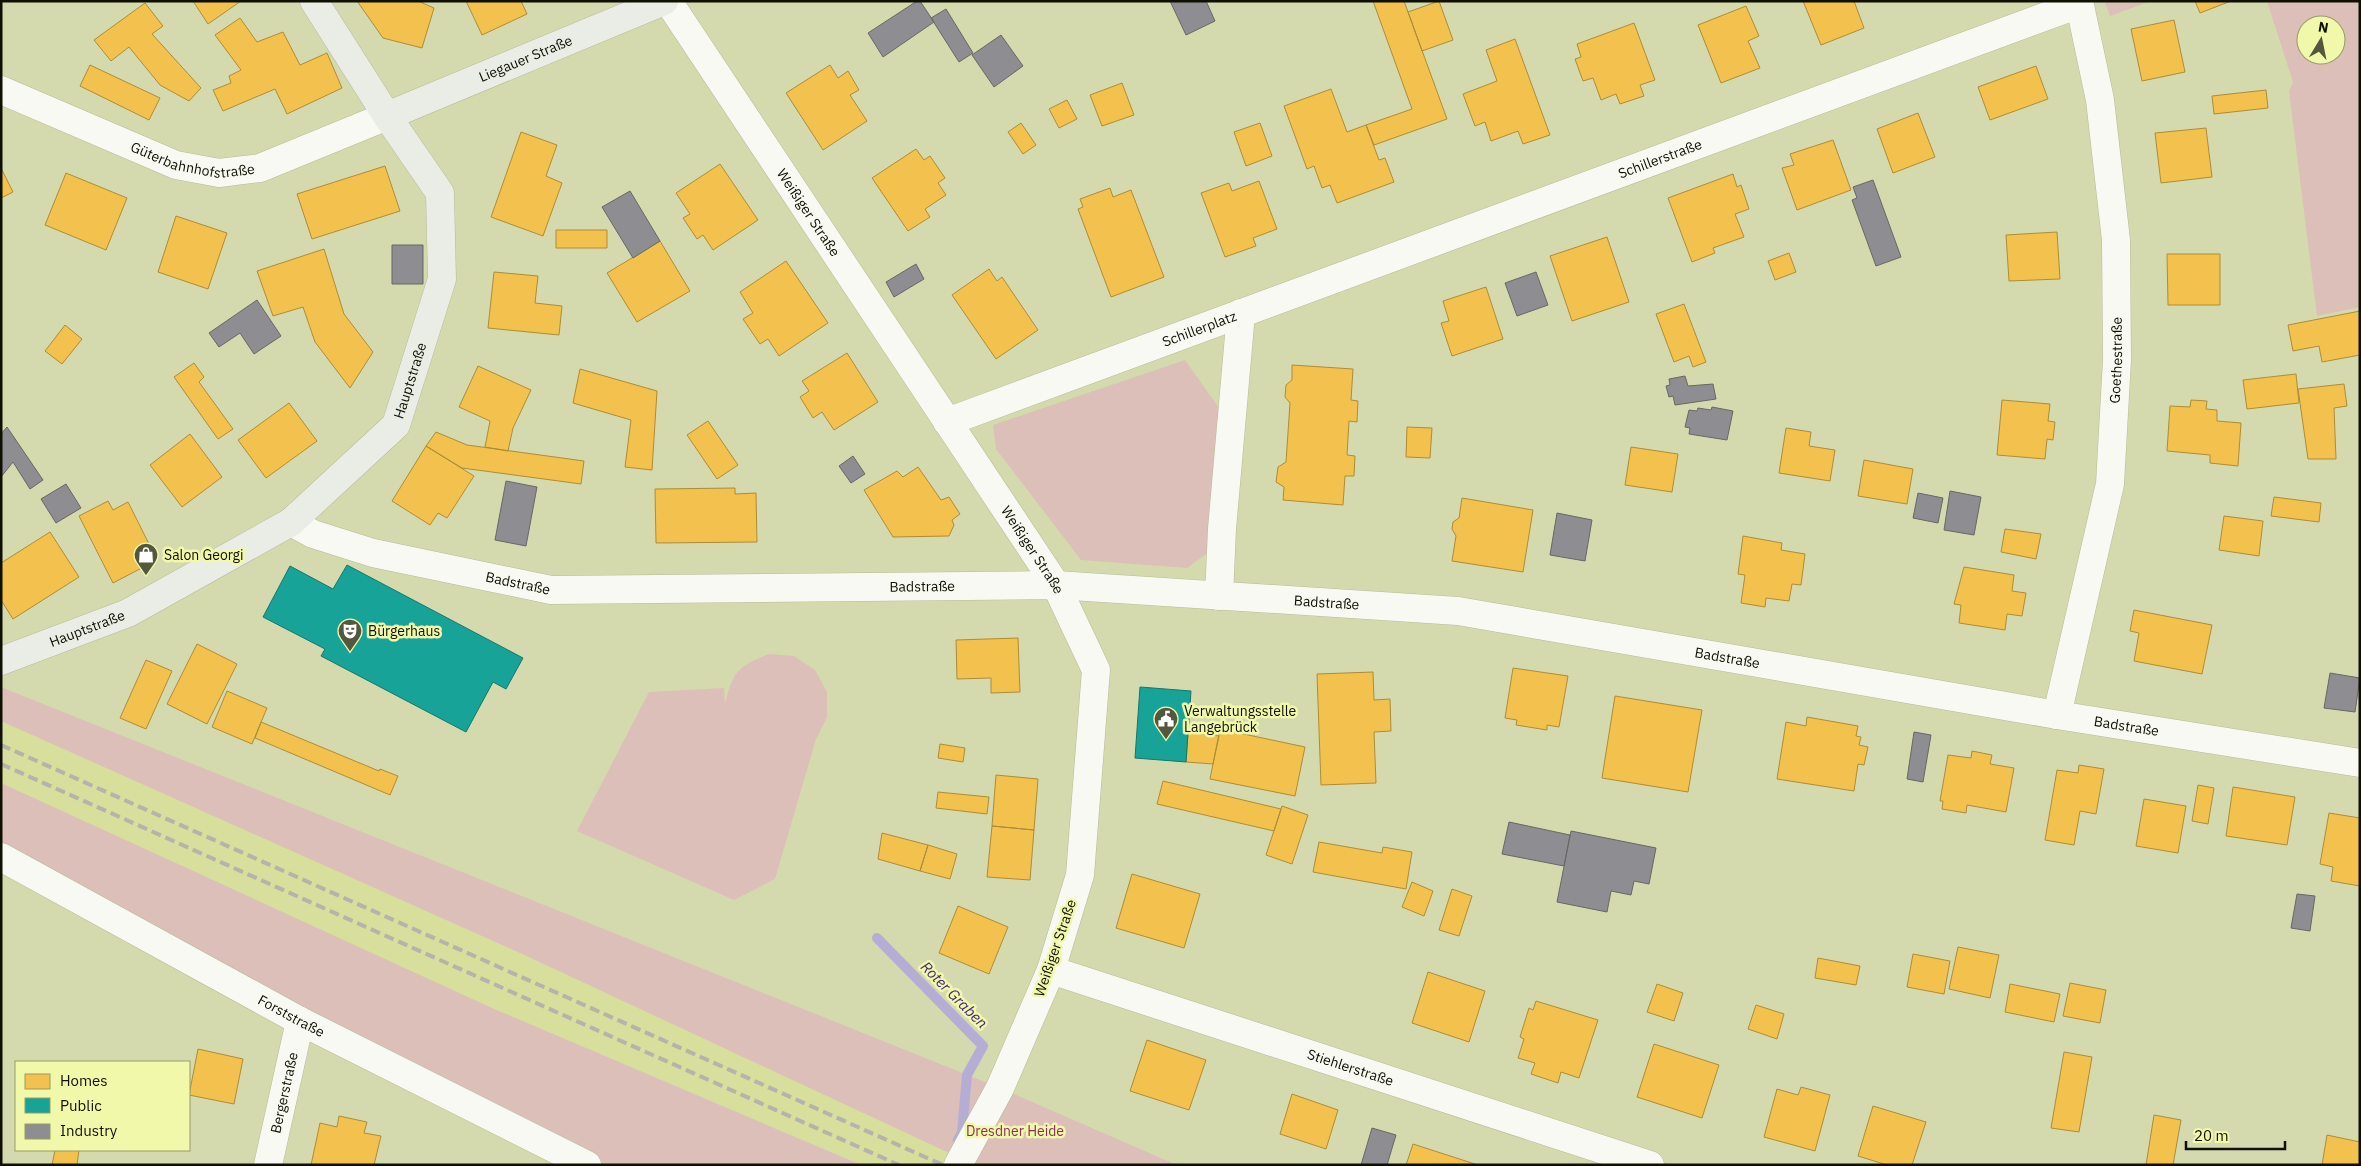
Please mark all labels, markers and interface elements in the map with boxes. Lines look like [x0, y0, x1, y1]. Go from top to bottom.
north arrow [2296, 15, 2346, 65]
text: N [2317, 17, 2330, 37]
street label: Liegauer Straße [476, 31, 575, 86]
street label: Schillerstraße [1616, 135, 1705, 182]
street label: Güterbahnhofstraße [128, 138, 256, 182]
street label: Weißiger Straße [773, 165, 844, 260]
street label: Schillerplatz [1160, 307, 1239, 351]
street label: Goethestraße [2106, 316, 2126, 404]
street label: Hauptstraße [390, 340, 431, 421]
street label: Weißiger Straße [997, 503, 1068, 597]
shop icon: Salon Georgi [133, 542, 159, 576]
place label: Salon Georgi [164, 546, 243, 564]
street label: Badstraße [484, 568, 552, 599]
street label: Badstraße [889, 577, 955, 596]
street label: Badstraße [1293, 591, 1360, 614]
street label: Hauptstraße [47, 606, 128, 651]
theatre icon: Bürgerhaus [337, 618, 363, 652]
place label: Bürgerhaus [368, 622, 440, 640]
street label: Badstraße [1693, 643, 1761, 672]
place label: Verwaltungsstelle Langebrück [1184, 702, 1297, 736]
public building icon: Verwaltungsstelle Langebrück [1153, 706, 1179, 740]
street label: Badstraße [2093, 712, 2161, 740]
street label: Weißiger Straße [1030, 897, 1080, 999]
water label: Roter Graben [917, 957, 992, 1032]
street label: Forststraße [255, 991, 328, 1041]
street label: Stiehlerstraße [1305, 1045, 1396, 1090]
street label: Bergerstraße [266, 1050, 302, 1135]
legend [15, 1061, 190, 1151]
text: Homes [60, 1071, 108, 1090]
text: Public [60, 1096, 102, 1115]
scale bar [2186, 1118, 2285, 1150]
text: Industry [60, 1121, 118, 1140]
park label: Dresdner Heide [966, 1122, 1064, 1140]
text: 20 m [2194, 1126, 2229, 1145]

